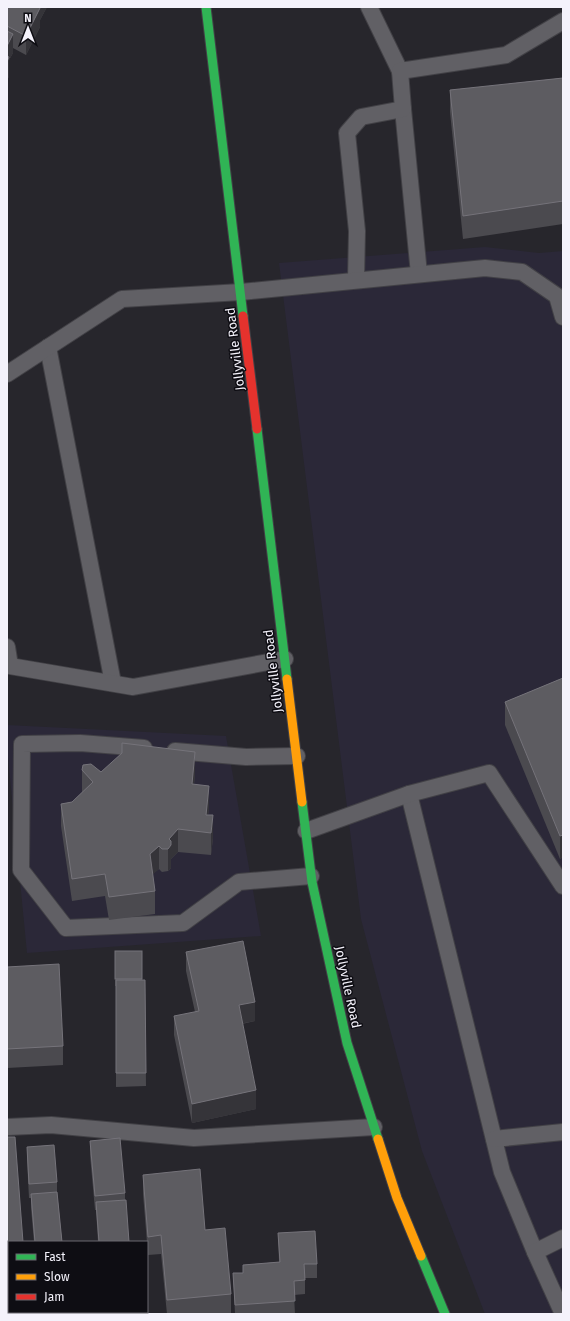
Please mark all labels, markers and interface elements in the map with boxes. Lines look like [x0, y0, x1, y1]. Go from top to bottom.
north arrow [8, 8, 48, 48]
text: N [24, 12, 32, 25]
street label: Jollyville Road [222, 307, 248, 391]
street label: Jollyville Road [260, 629, 286, 713]
street label: Jollyville Road [332, 945, 364, 1029]
legend [8, 1241, 148, 1313]
text: Fast [44, 1250, 66, 1264]
text: Slow [44, 1270, 70, 1284]
text: Jam [44, 1290, 64, 1304]

